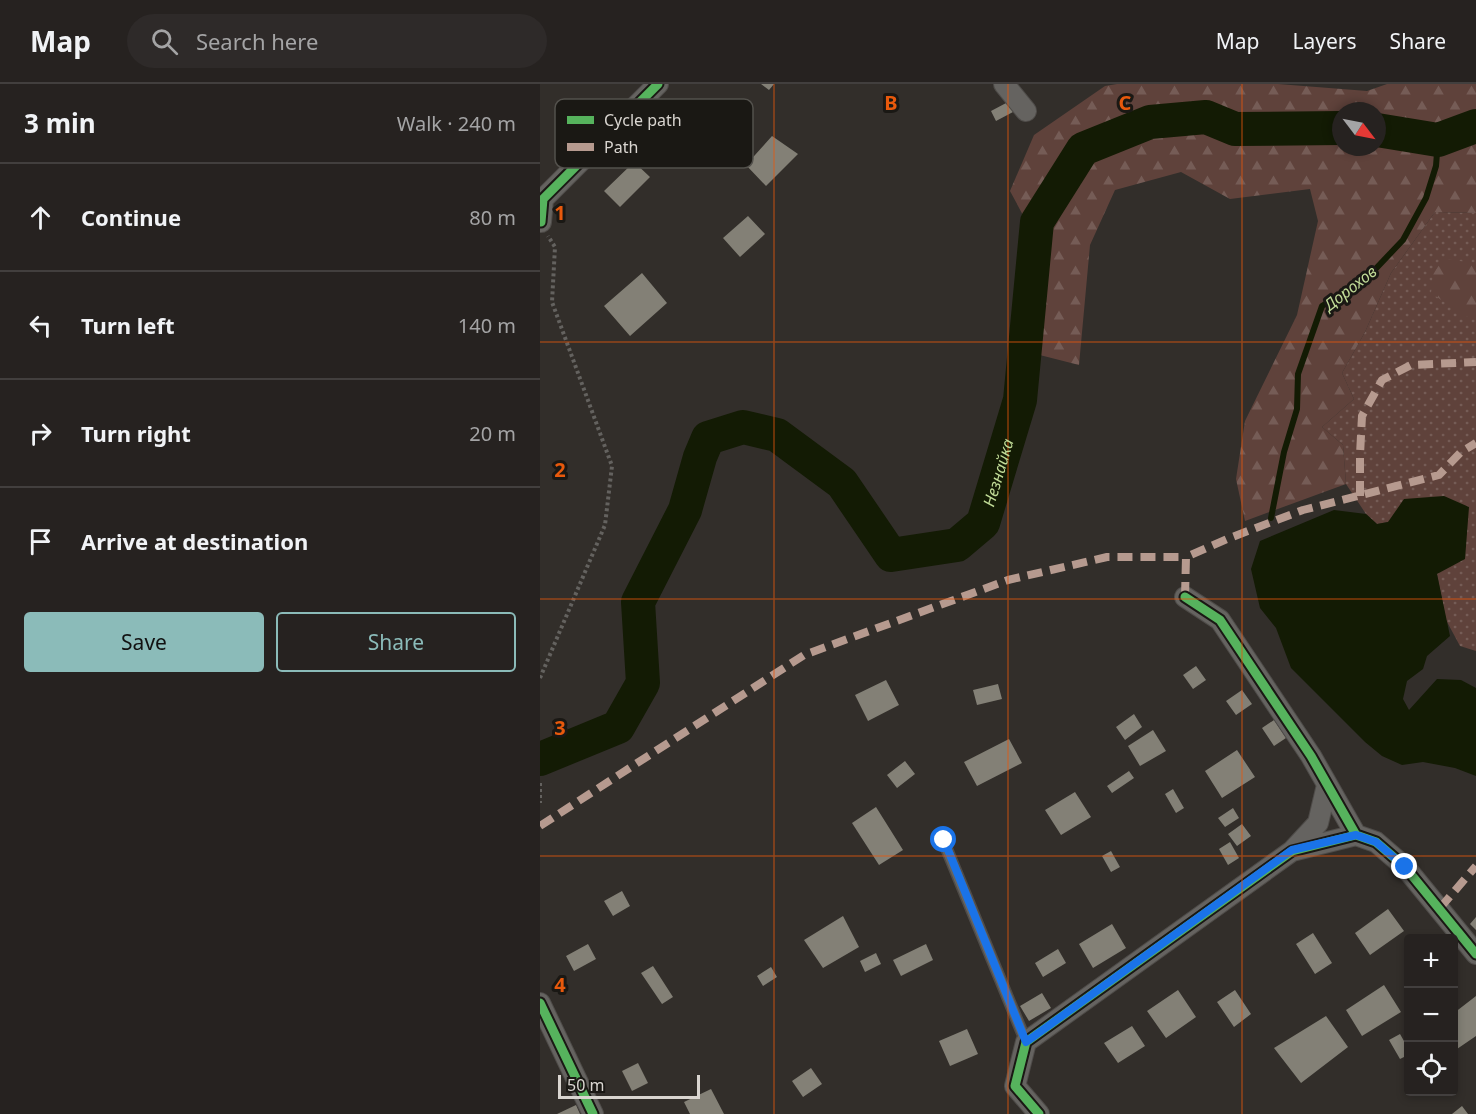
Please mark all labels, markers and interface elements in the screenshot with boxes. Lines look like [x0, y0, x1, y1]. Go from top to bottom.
search box [127, 14, 547, 68]
text: Map [30, 22, 91, 60]
icon: search [148, 25, 181, 58]
text: Search here [196, 26, 318, 56]
text: Map [1216, 27, 1260, 55]
text: Layers [1293, 27, 1357, 55]
text: Share [1390, 27, 1446, 55]
text: B [884, 89, 898, 116]
text: C [1119, 89, 1132, 116]
legend [555, 99, 753, 168]
north arrow [1332, 102, 1386, 156]
text: 3 min [24, 105, 96, 141]
text: Cycle path [604, 109, 682, 131]
text: Walk · 240 m [397, 110, 516, 137]
text: Path [604, 136, 638, 158]
text: 1 [554, 199, 566, 226]
icon: ahead [24, 201, 57, 234]
text: Continue [81, 202, 181, 232]
text: 80 m [469, 204, 516, 231]
water label: Дорохов [1317, 260, 1381, 317]
icon: left [24, 309, 57, 342]
text: Turn left [81, 310, 175, 340]
text: 140 m [458, 312, 516, 339]
icon: right [24, 417, 57, 450]
text: Turn right [81, 418, 191, 448]
text: 20 m [469, 420, 516, 447]
water label: Незнайка [978, 436, 1019, 509]
text: 2 [554, 456, 566, 483]
icon: arrive [24, 525, 57, 558]
text: Arrive at destination [81, 526, 308, 556]
button: Save [24, 612, 264, 672]
button: Share [276, 612, 516, 672]
text: 3 [554, 714, 566, 741]
route start [930, 826, 956, 852]
route end [1391, 853, 1417, 879]
map controls [1404, 934, 1458, 1096]
button: + [1404, 934, 1458, 988]
text: 4 [554, 971, 566, 998]
button: − [1404, 988, 1458, 1042]
button: locate [1404, 1042, 1458, 1096]
scale bar [558, 1072, 700, 1100]
text: 50 m [567, 1074, 604, 1096]

